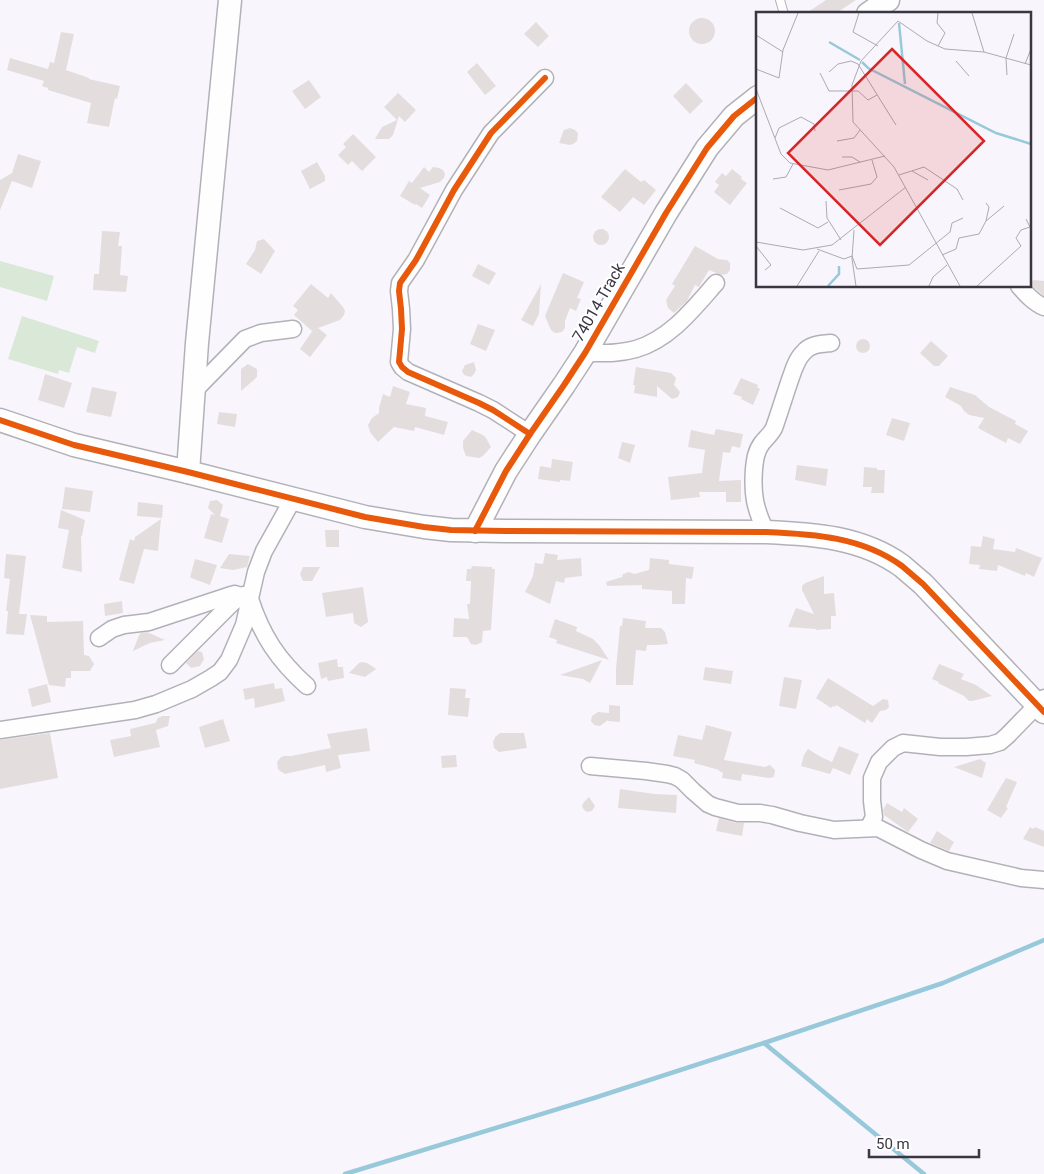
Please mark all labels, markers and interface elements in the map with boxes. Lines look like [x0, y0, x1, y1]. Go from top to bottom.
inset map [756, 12, 1032, 288]
street label: 74014 Track [568, 259, 629, 345]
scale bar [869, 1126, 979, 1158]
text: 50 m [876, 1135, 910, 1153]

